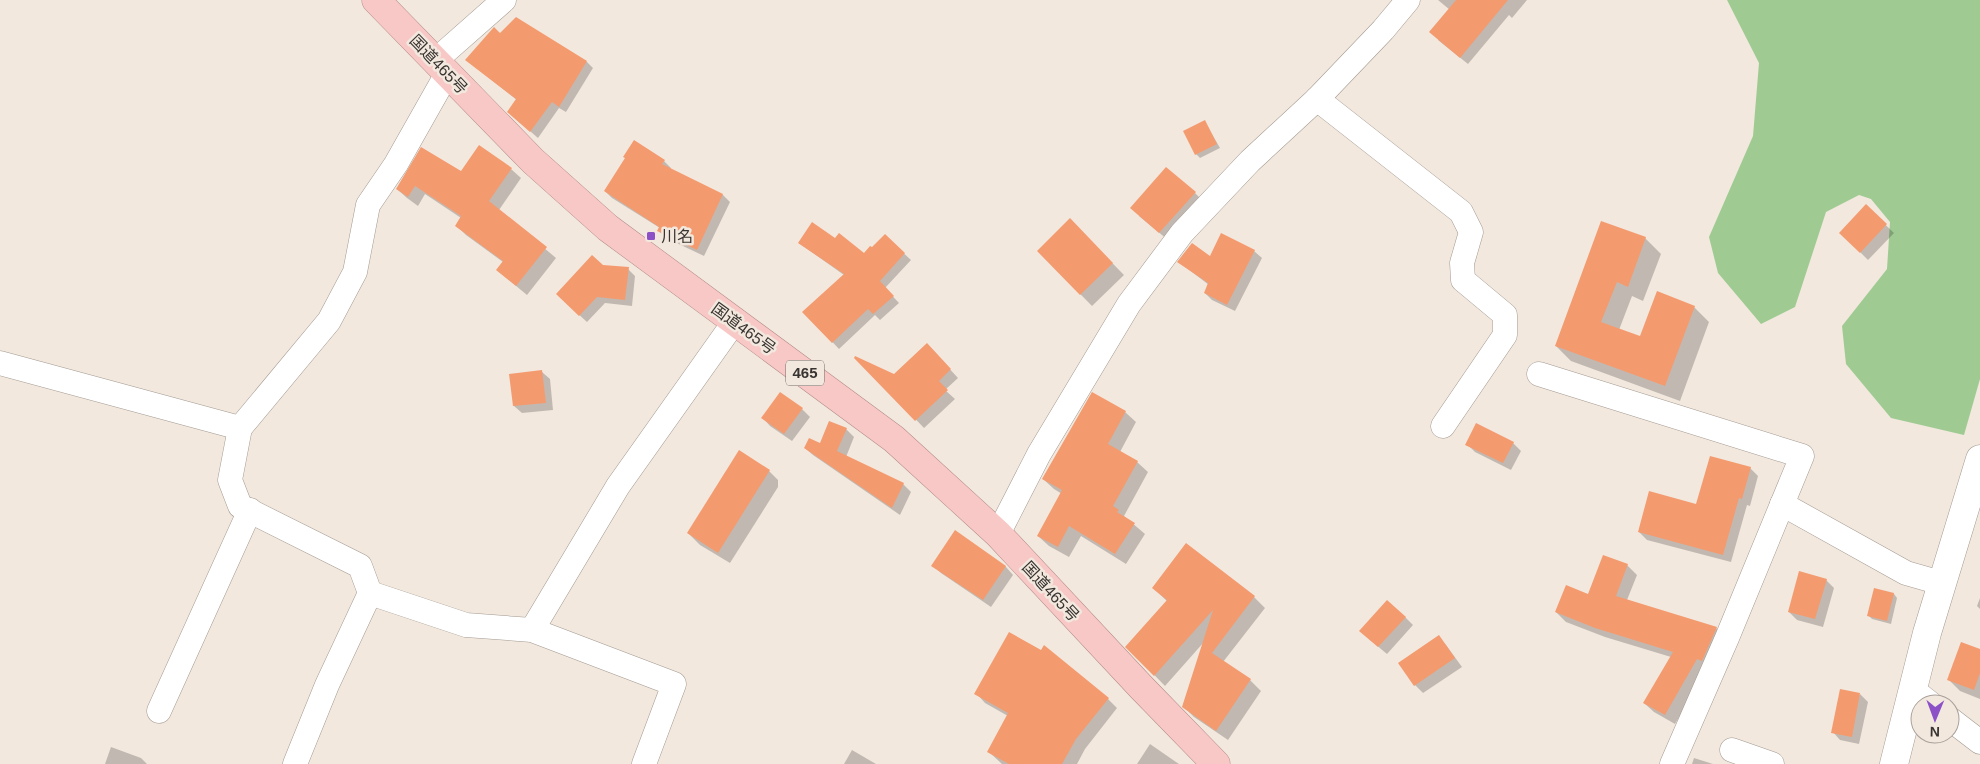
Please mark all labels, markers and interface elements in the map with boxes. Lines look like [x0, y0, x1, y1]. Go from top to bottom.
street label: 国道465号 [407, 32, 471, 97]
place label: 川名 [661, 228, 693, 245]
marker: 川名 [645, 230, 657, 242]
street label: 国道465号 [708, 300, 779, 357]
road number: 465 [786, 360, 824, 386]
street label: 国道465号 [1019, 558, 1082, 624]
north arrow [1910, 694, 1960, 744]
text: N [1930, 724, 1940, 740]

